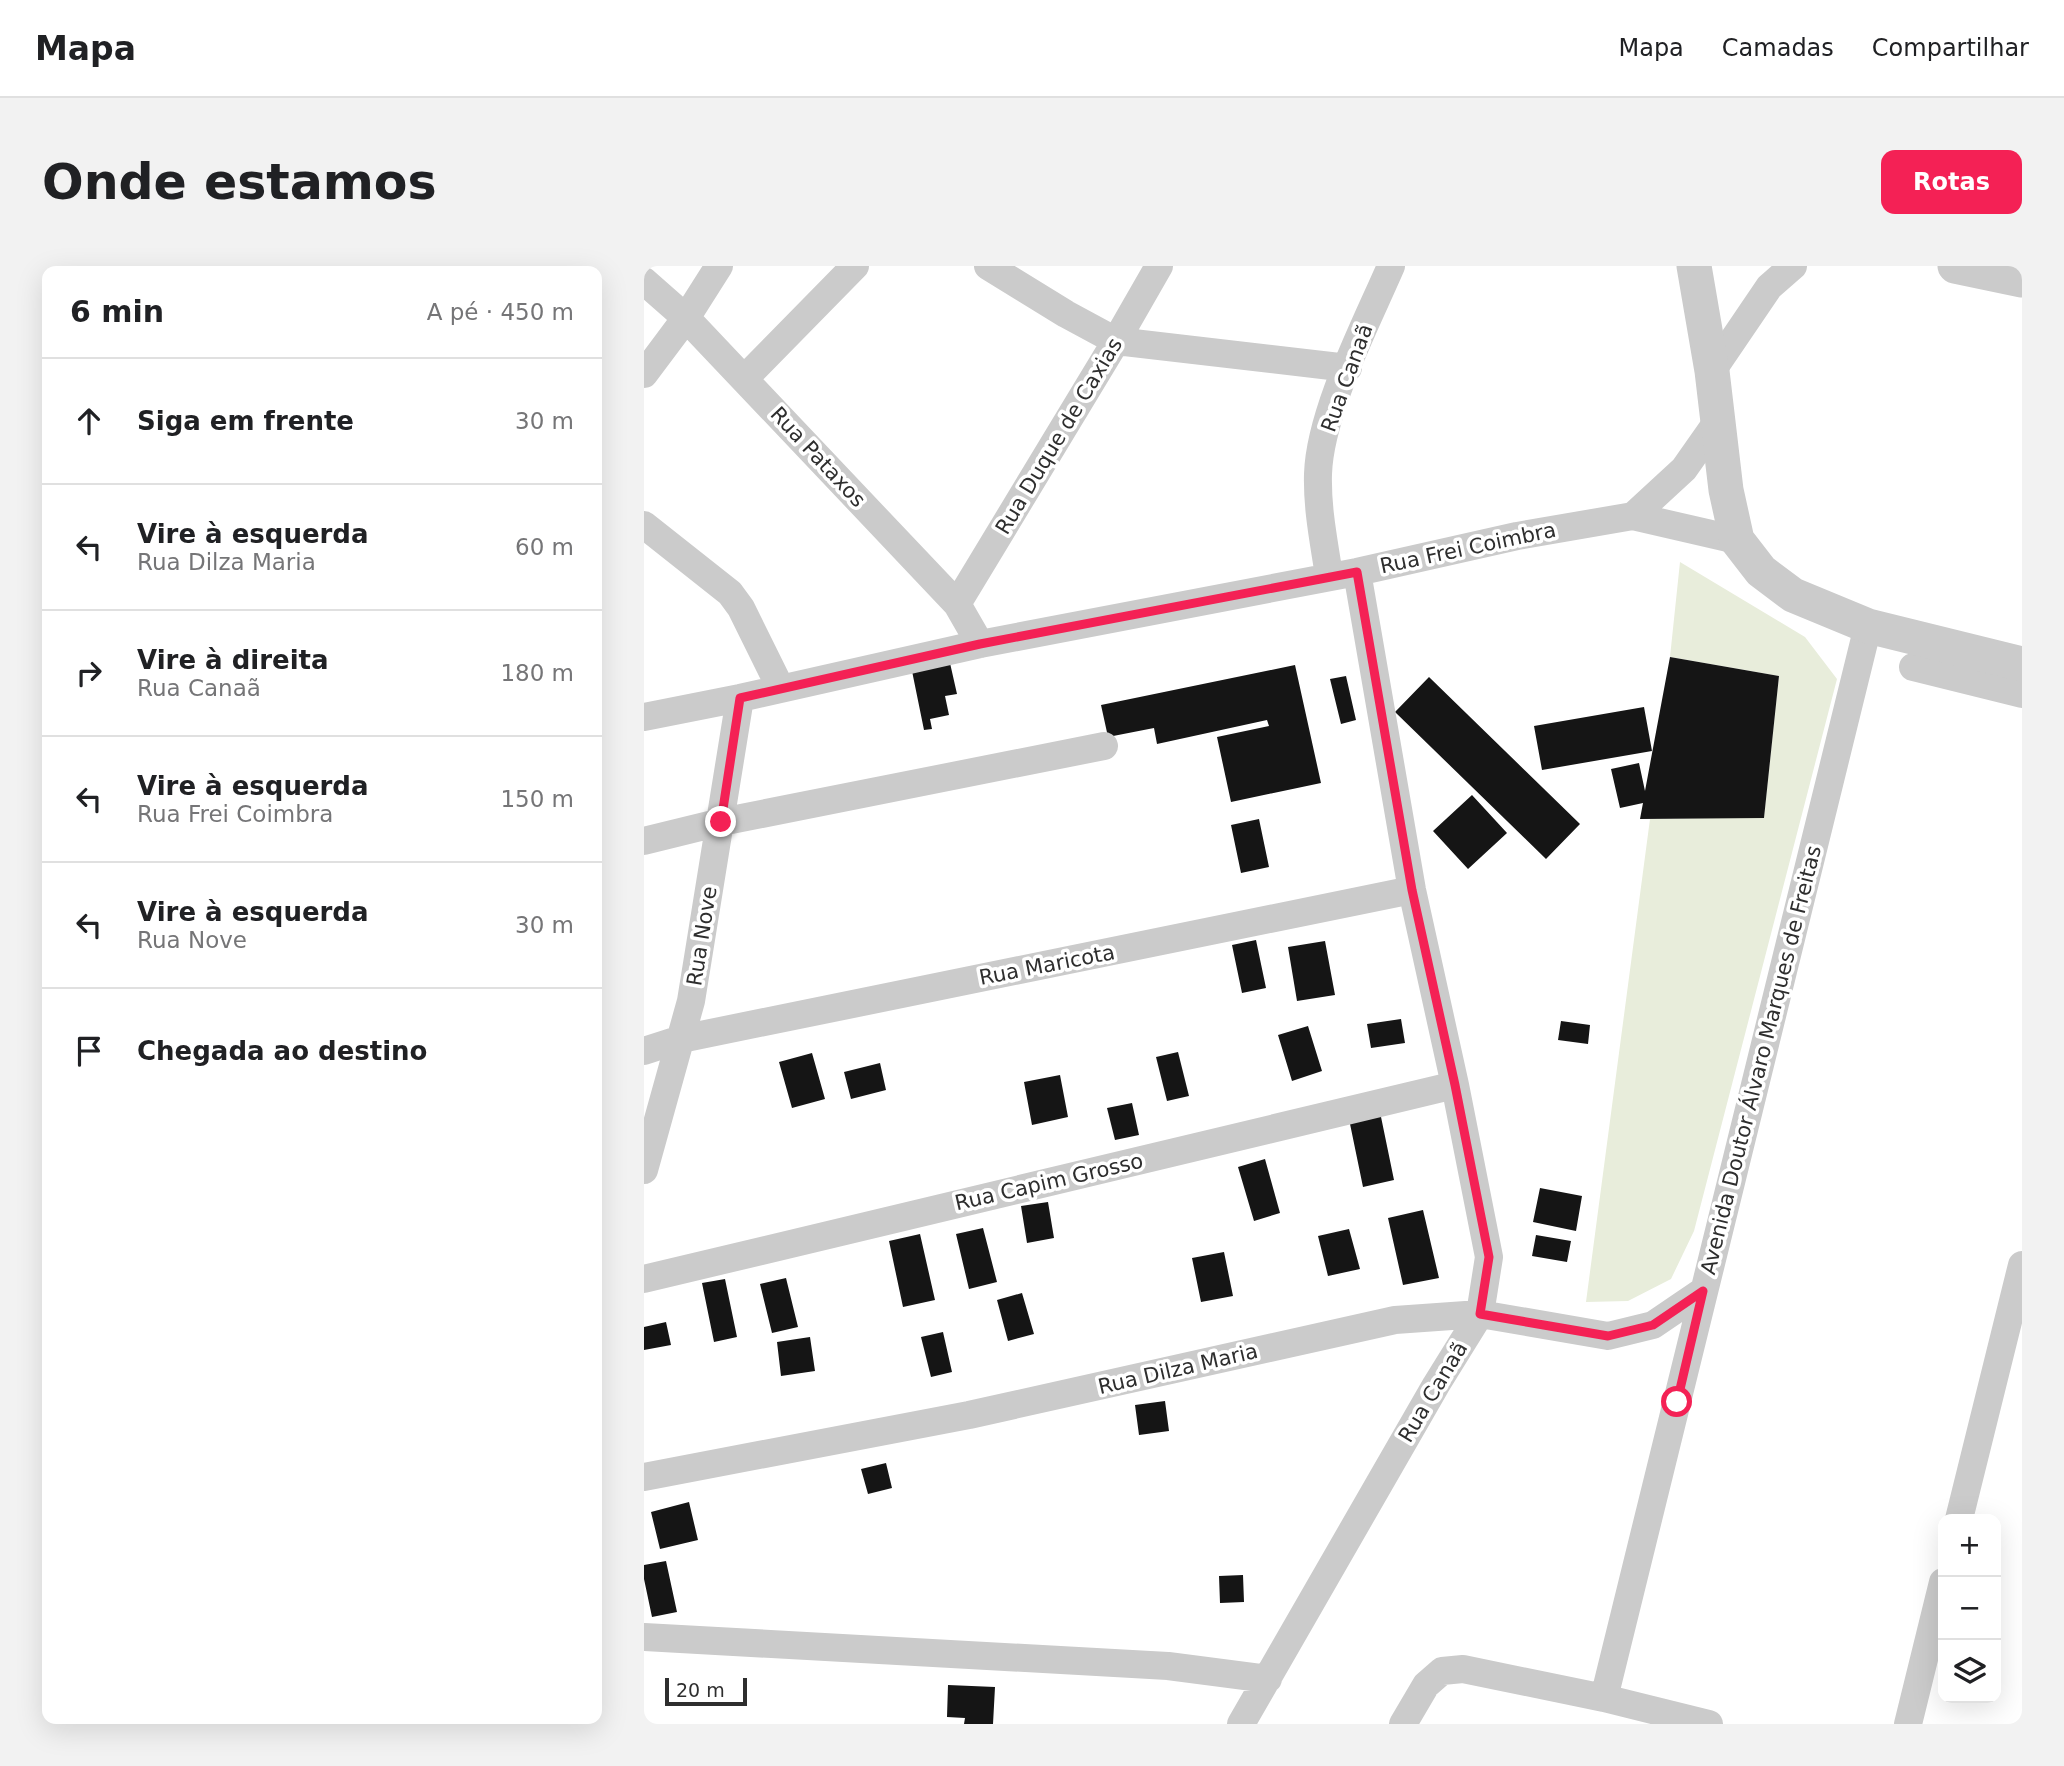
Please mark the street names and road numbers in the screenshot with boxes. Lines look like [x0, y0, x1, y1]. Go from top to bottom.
street label: Rua Canaã [1316, 321, 1378, 435]
street label: Rua Duque de Caxias [991, 333, 1127, 539]
street label: Rua Pataxos [766, 402, 870, 512]
street label: Rua Frei Coimbra [1378, 518, 1558, 578]
street label: Avenida Doutor Álvaro Marques de Freitas [1695, 843, 1826, 1277]
street label: Rua Nove [682, 885, 722, 987]
street label: Rua Maricota [977, 940, 1117, 990]
street label: Rua Capim Grosso [953, 1149, 1145, 1215]
street label: Rua Canaã [1394, 1337, 1472, 1447]
street label: Rua Dilza Maria [1096, 1339, 1260, 1399]

